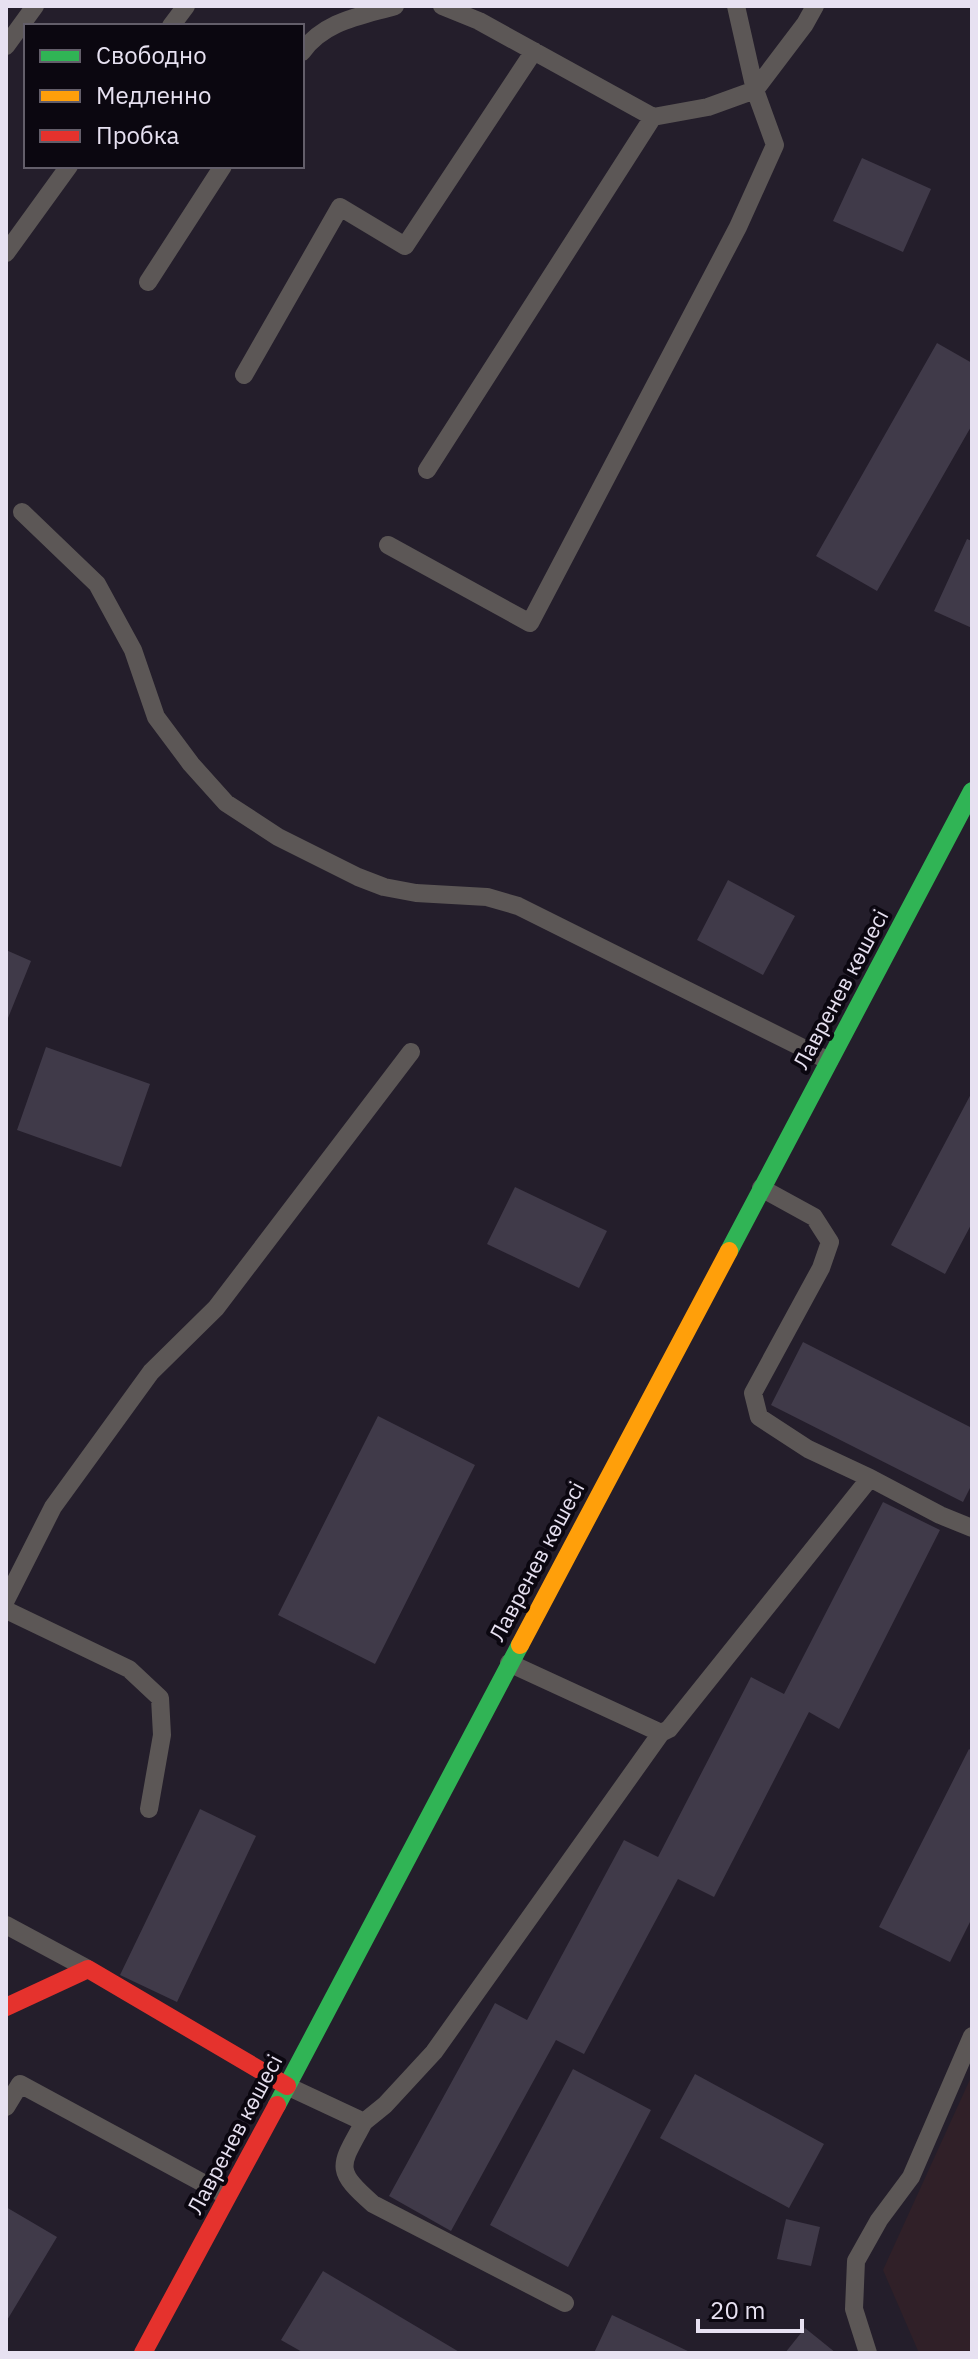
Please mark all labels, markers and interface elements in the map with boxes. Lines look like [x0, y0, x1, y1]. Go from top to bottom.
legend [24, 24, 304, 168]
text: Свободно [96, 39, 207, 71]
text: Медленно [96, 79, 212, 111]
text: Пробка [96, 119, 180, 151]
street label: Лавренев көшесі [786, 904, 894, 1074]
street label: Лавренев көшесі [482, 1476, 590, 1646]
street label: Лавренев көшесі [180, 2049, 288, 2219]
scale bar [698, 2283, 802, 2333]
text: 20 m [710, 2294, 765, 2326]

